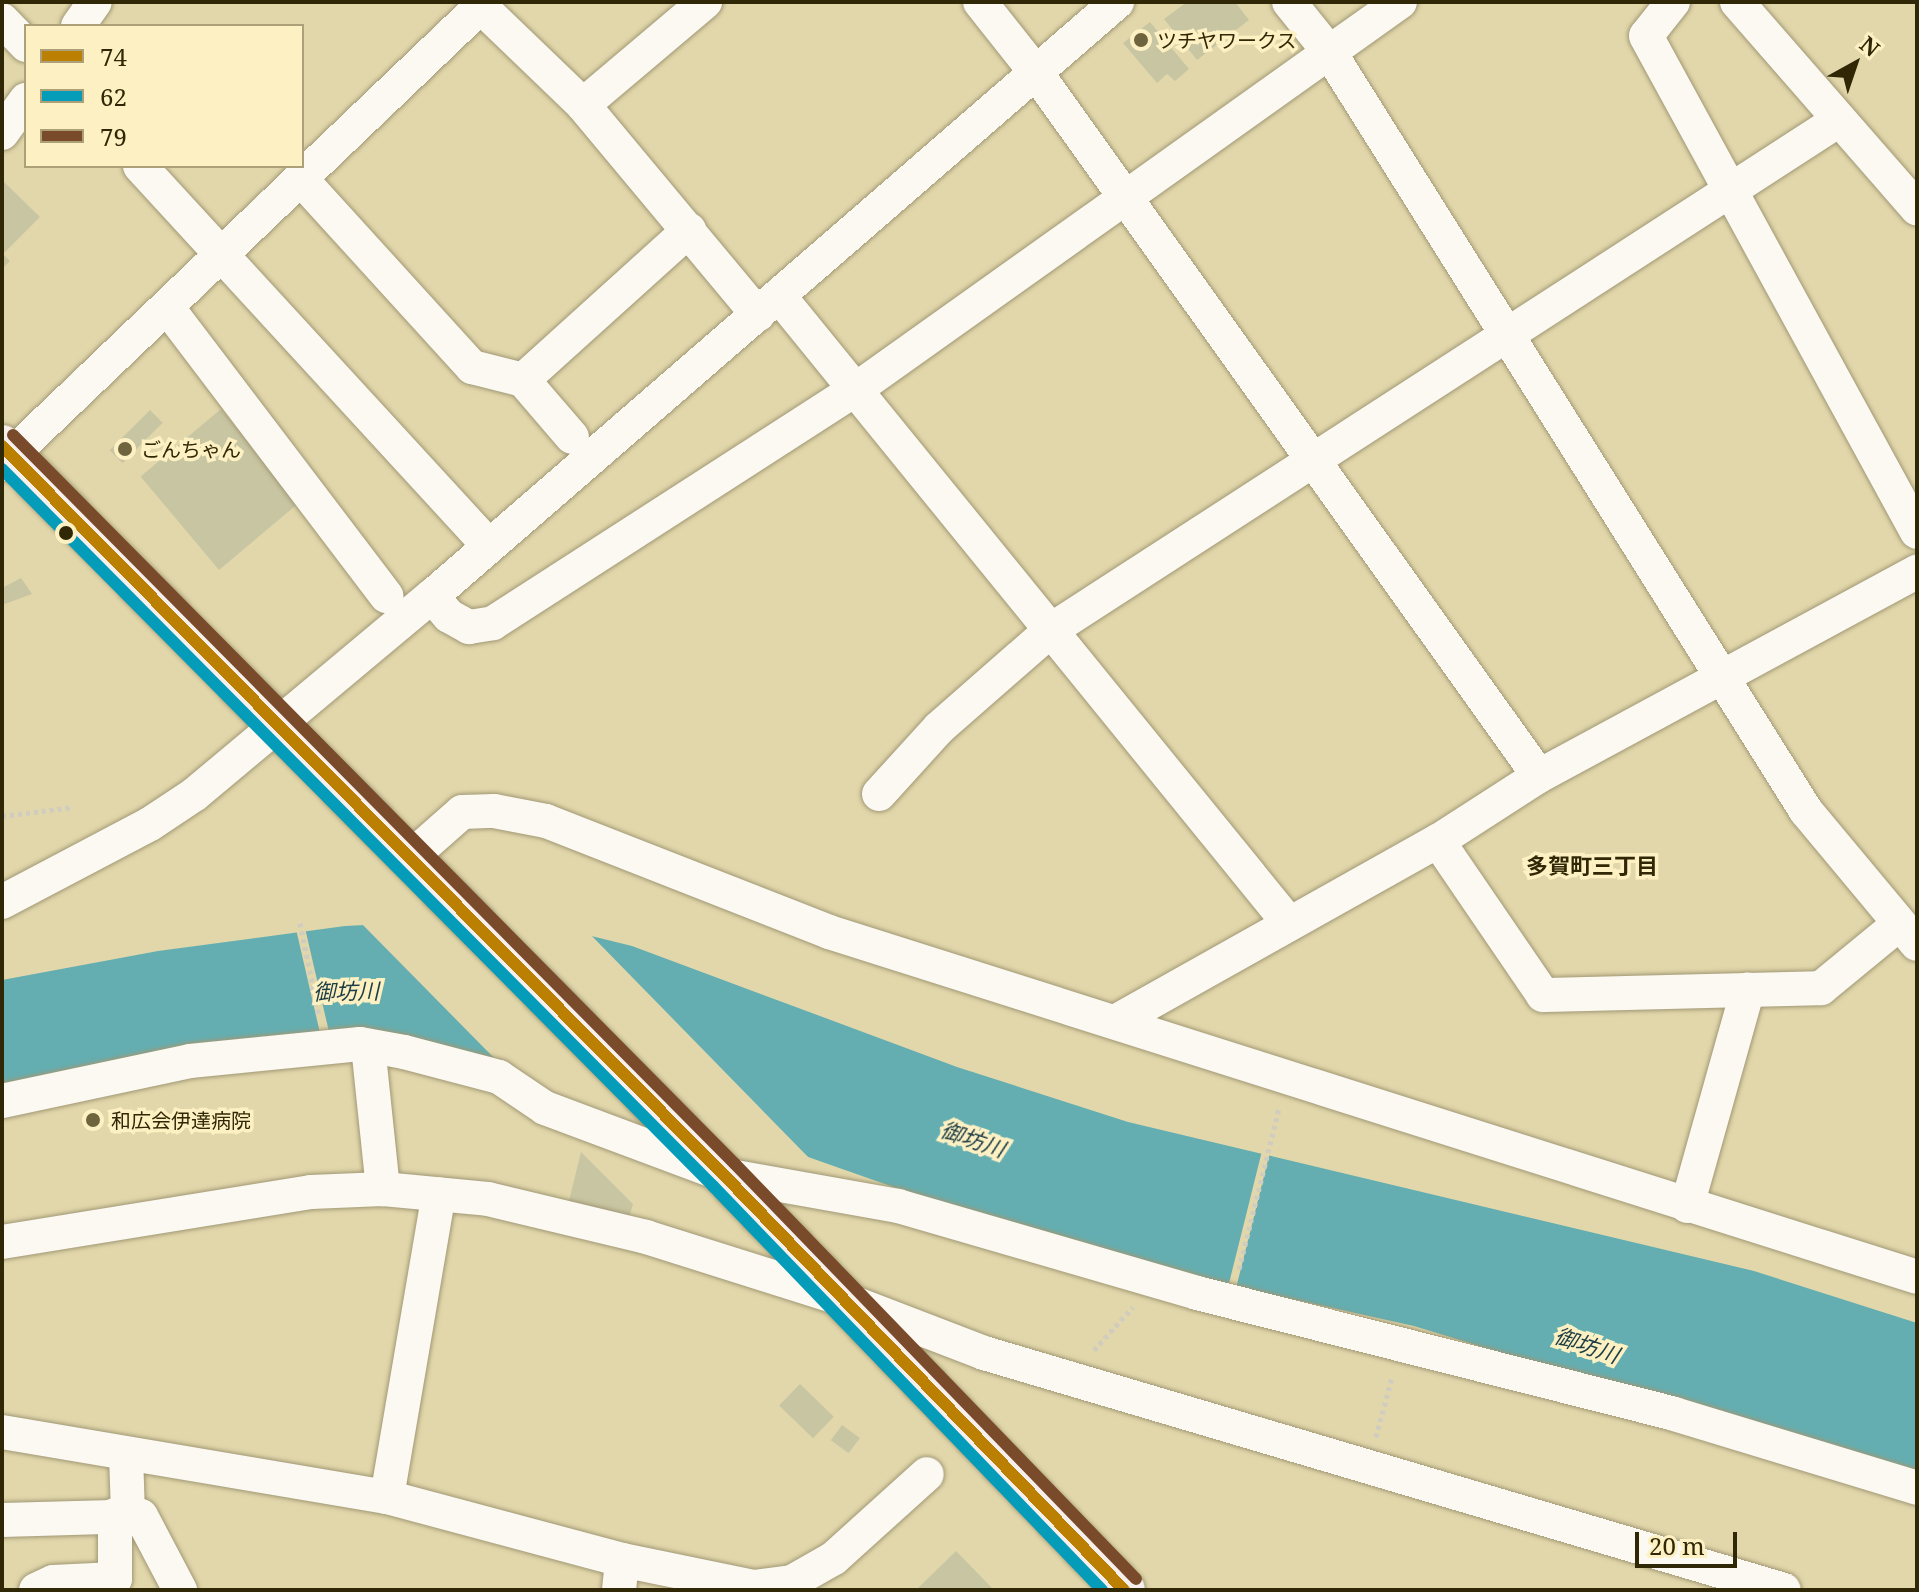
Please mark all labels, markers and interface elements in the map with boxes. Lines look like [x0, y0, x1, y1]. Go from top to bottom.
legend [24, 24, 304, 168]
north arrow [1815, 24, 1895, 104]
place label: ツチヤワークス [1157, 28, 1297, 52]
text: N [1854, 29, 1887, 63]
marker: ツチヤワークス [1132, 31, 1150, 49]
text: 74 [100, 40, 127, 73]
text: 62 [100, 80, 127, 113]
text: 79 [100, 120, 127, 153]
place label: ごんちゃん [141, 437, 241, 461]
marker: ごんちゃん [116, 440, 134, 458]
unlabelled marker [58, 525, 74, 541]
district label: 多賀町三丁目 [1526, 853, 1658, 879]
water label: 御坊川 [313, 977, 379, 1005]
place label: 和広会伊達病院 [111, 1108, 251, 1132]
marker: 和広会伊達病院 [82, 1109, 104, 1131]
water label: 御坊川 [938, 1116, 1008, 1162]
water label: 御坊川 [1552, 1322, 1622, 1368]
scale bar [1639, 1516, 1741, 1566]
text: 20 m [1649, 1529, 1705, 1562]

